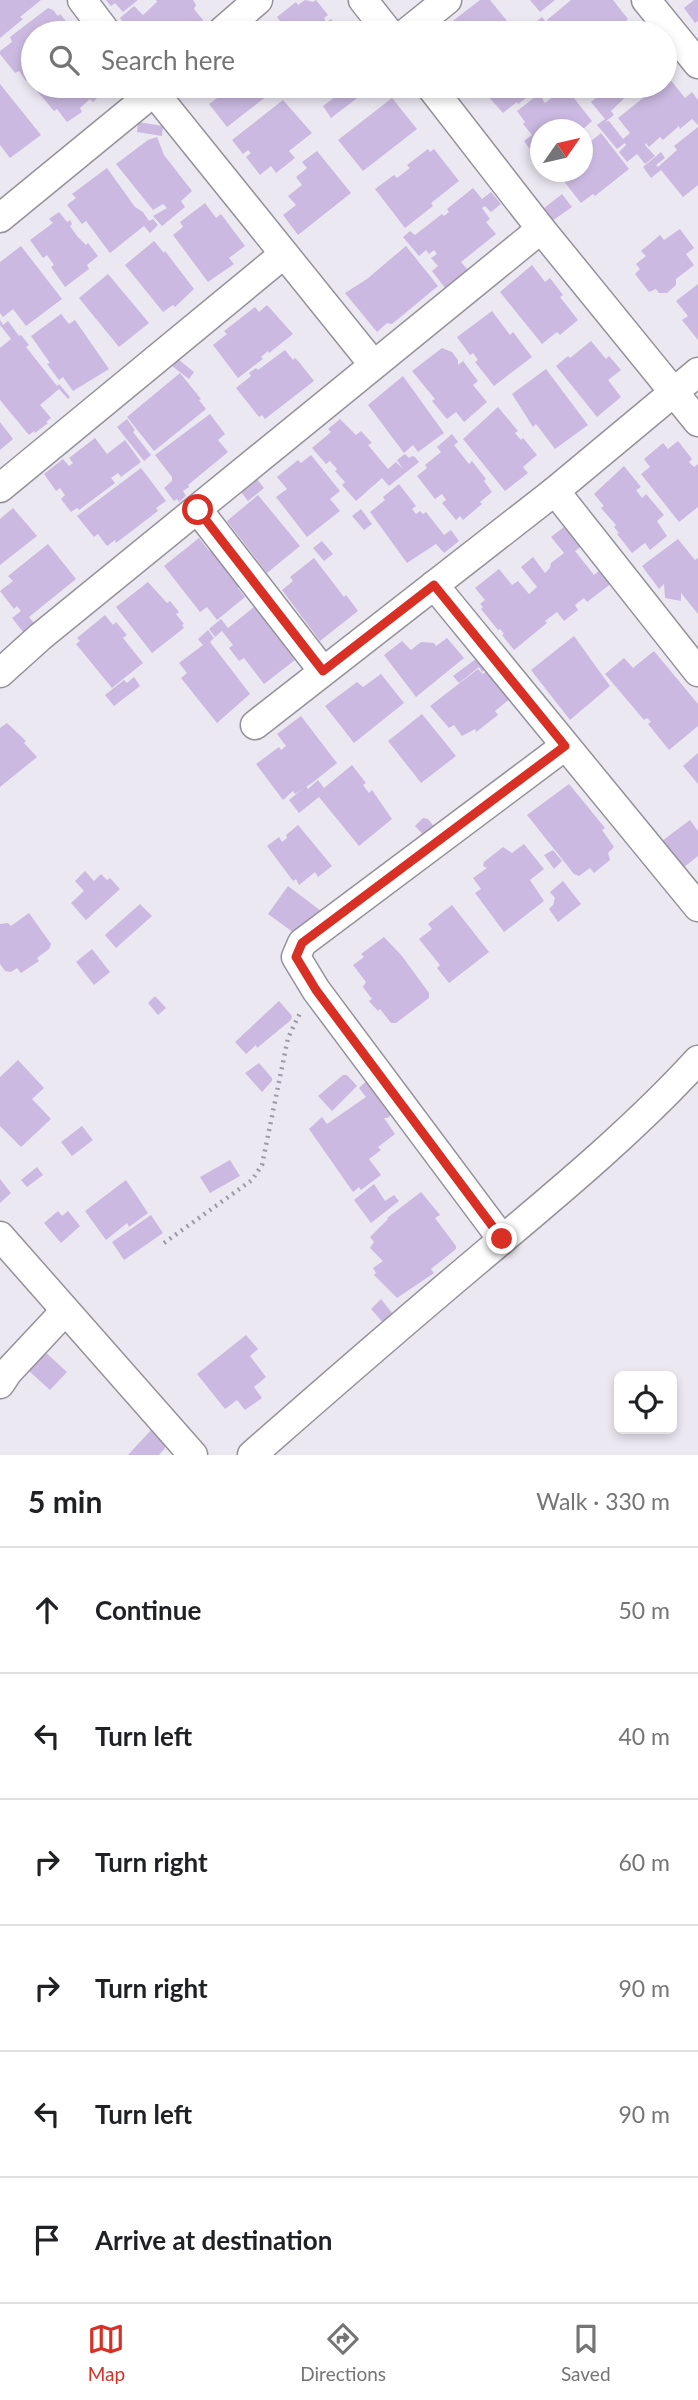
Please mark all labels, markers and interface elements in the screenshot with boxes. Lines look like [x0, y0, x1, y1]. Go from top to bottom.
search box [21, 21, 677, 98]
icon: search [45, 41, 83, 79]
text: Search here [101, 44, 235, 76]
north arrow [530, 119, 593, 182]
route start [182, 494, 213, 525]
route end [486, 1223, 517, 1254]
map controls [614, 1371, 677, 1434]
button: locate [614, 1371, 677, 1434]
text: 5 min [28, 1483, 102, 1519]
text: Walk · 330 m [536, 1487, 670, 1515]
icon: ahead [28, 1591, 66, 1629]
text: Continue [95, 1594, 201, 1626]
text: 50 m [619, 1596, 670, 1624]
icon: left [28, 1717, 66, 1755]
text: Turn left [95, 1720, 192, 1752]
text: 40 m [619, 1722, 670, 1750]
icon: right [28, 1843, 66, 1881]
text: Turn right [95, 1846, 208, 1878]
text: 60 m [619, 1848, 670, 1876]
icon: right [28, 1969, 66, 2007]
text: Turn right [95, 1972, 208, 2004]
text: 90 m [619, 1974, 670, 2002]
icon: left [28, 2095, 66, 2133]
text: Turn left [95, 2098, 192, 2130]
text: 90 m [619, 2100, 670, 2128]
icon: arrive [28, 2221, 66, 2259]
text: Arrive at destination [95, 2224, 332, 2256]
tab: Map [87, 2320, 125, 2385]
tab: Directions [300, 2320, 386, 2385]
tab: Saved [561, 2320, 611, 2385]

